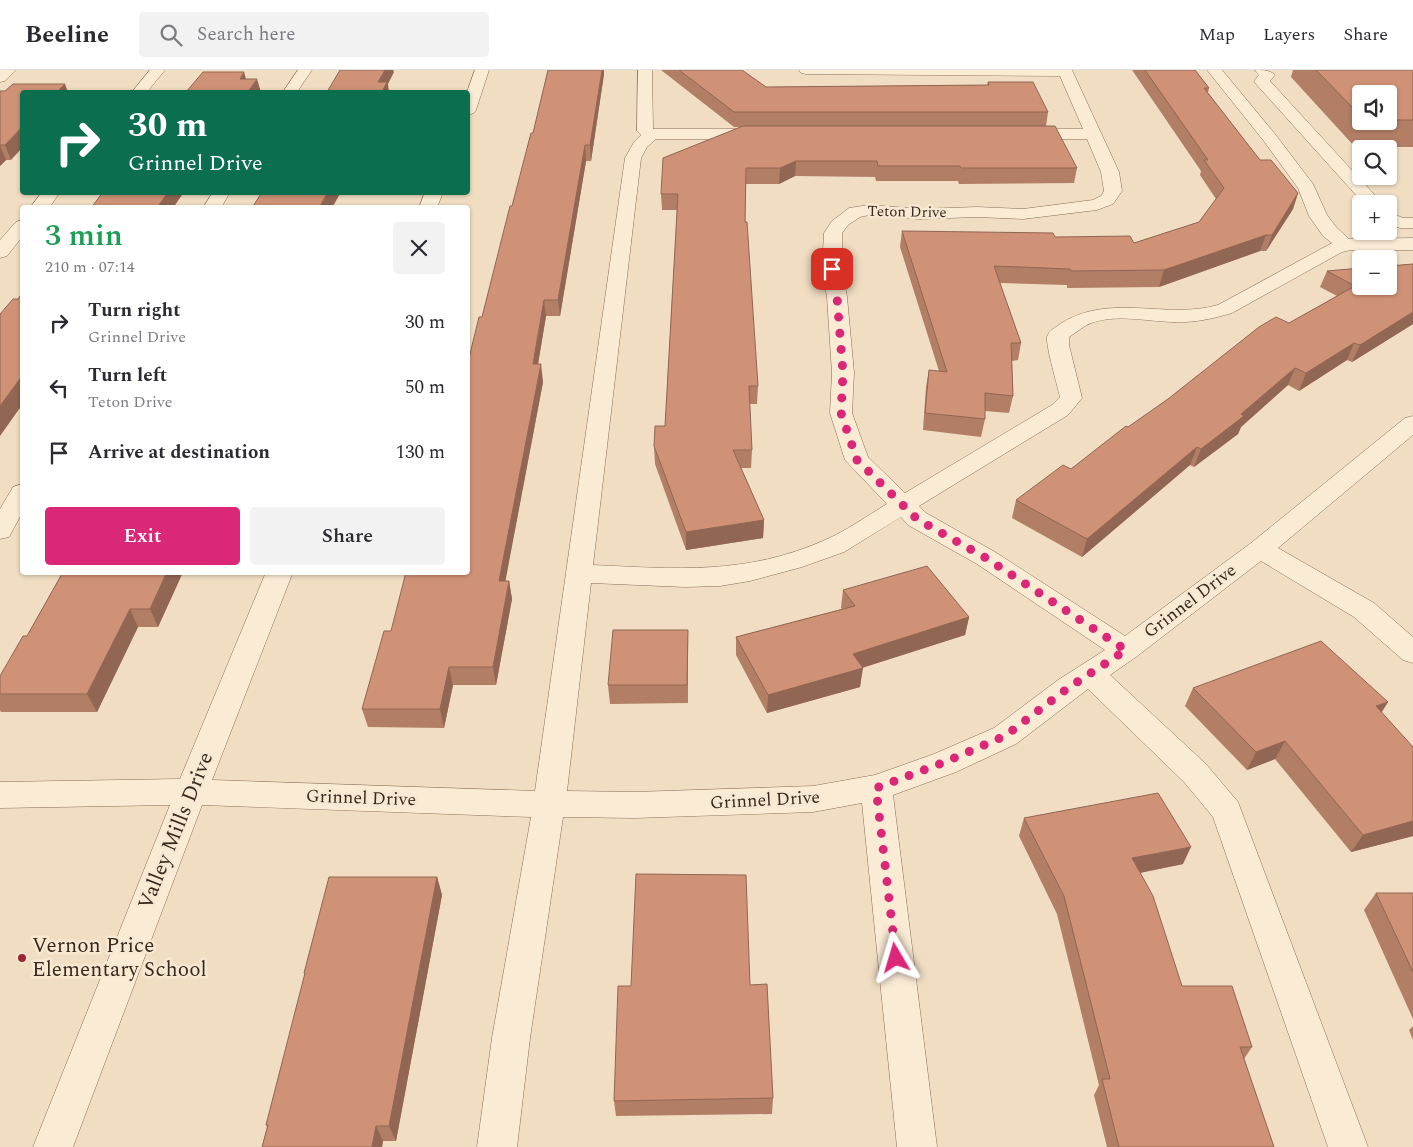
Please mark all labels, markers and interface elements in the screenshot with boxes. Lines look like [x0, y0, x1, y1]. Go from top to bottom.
search box [139, 12, 489, 57]
text: Beeline [25, 17, 109, 53]
text: Search here [197, 20, 295, 49]
icon: search [157, 21, 185, 49]
text: Map [1199, 21, 1235, 48]
text: Layers [1263, 21, 1315, 48]
text: Share [1343, 21, 1388, 48]
map controls [1352, 85, 1397, 295]
button: sound [1352, 85, 1397, 130]
text: 30 m [128, 99, 208, 152]
icon: right [45, 110, 110, 175]
button: search [1352, 140, 1397, 185]
text: Grinnel Drive [128, 147, 263, 180]
button: + [1352, 195, 1397, 240]
street label: Teton Drive [867, 200, 947, 224]
text: 3 min [45, 213, 123, 259]
button: close [393, 222, 445, 274]
pin [811, 248, 853, 290]
button: − [1352, 250, 1397, 295]
text: 210 m · 07:14 [45, 255, 135, 279]
icon: arrive [818, 255, 846, 283]
text: Turn right [88, 296, 181, 325]
text: 30 m [405, 308, 445, 337]
icon: right [45, 309, 73, 337]
text: Grinnel Drive [88, 325, 186, 349]
text: Turn left [88, 361, 167, 390]
text: 50 m [405, 373, 445, 402]
icon: left [45, 374, 73, 402]
text: Teton Drive [88, 390, 173, 414]
text: Arrive at destination [88, 438, 270, 467]
text: 130 m [395, 438, 445, 467]
icon: arrive [45, 439, 73, 467]
button: Exit [45, 507, 240, 565]
button: Share [250, 507, 445, 565]
street label: Grinnel Drive [1138, 557, 1242, 645]
street label: Valley Mills Drive [130, 747, 222, 915]
street label: Grinnel Drive [305, 783, 417, 813]
street label: Grinnel Drive [709, 784, 821, 816]
place label: Vernon Price Elementary School [32, 930, 207, 986]
position arrow [869, 931, 921, 983]
marker: Vernon Price Elementary School [16, 952, 28, 964]

